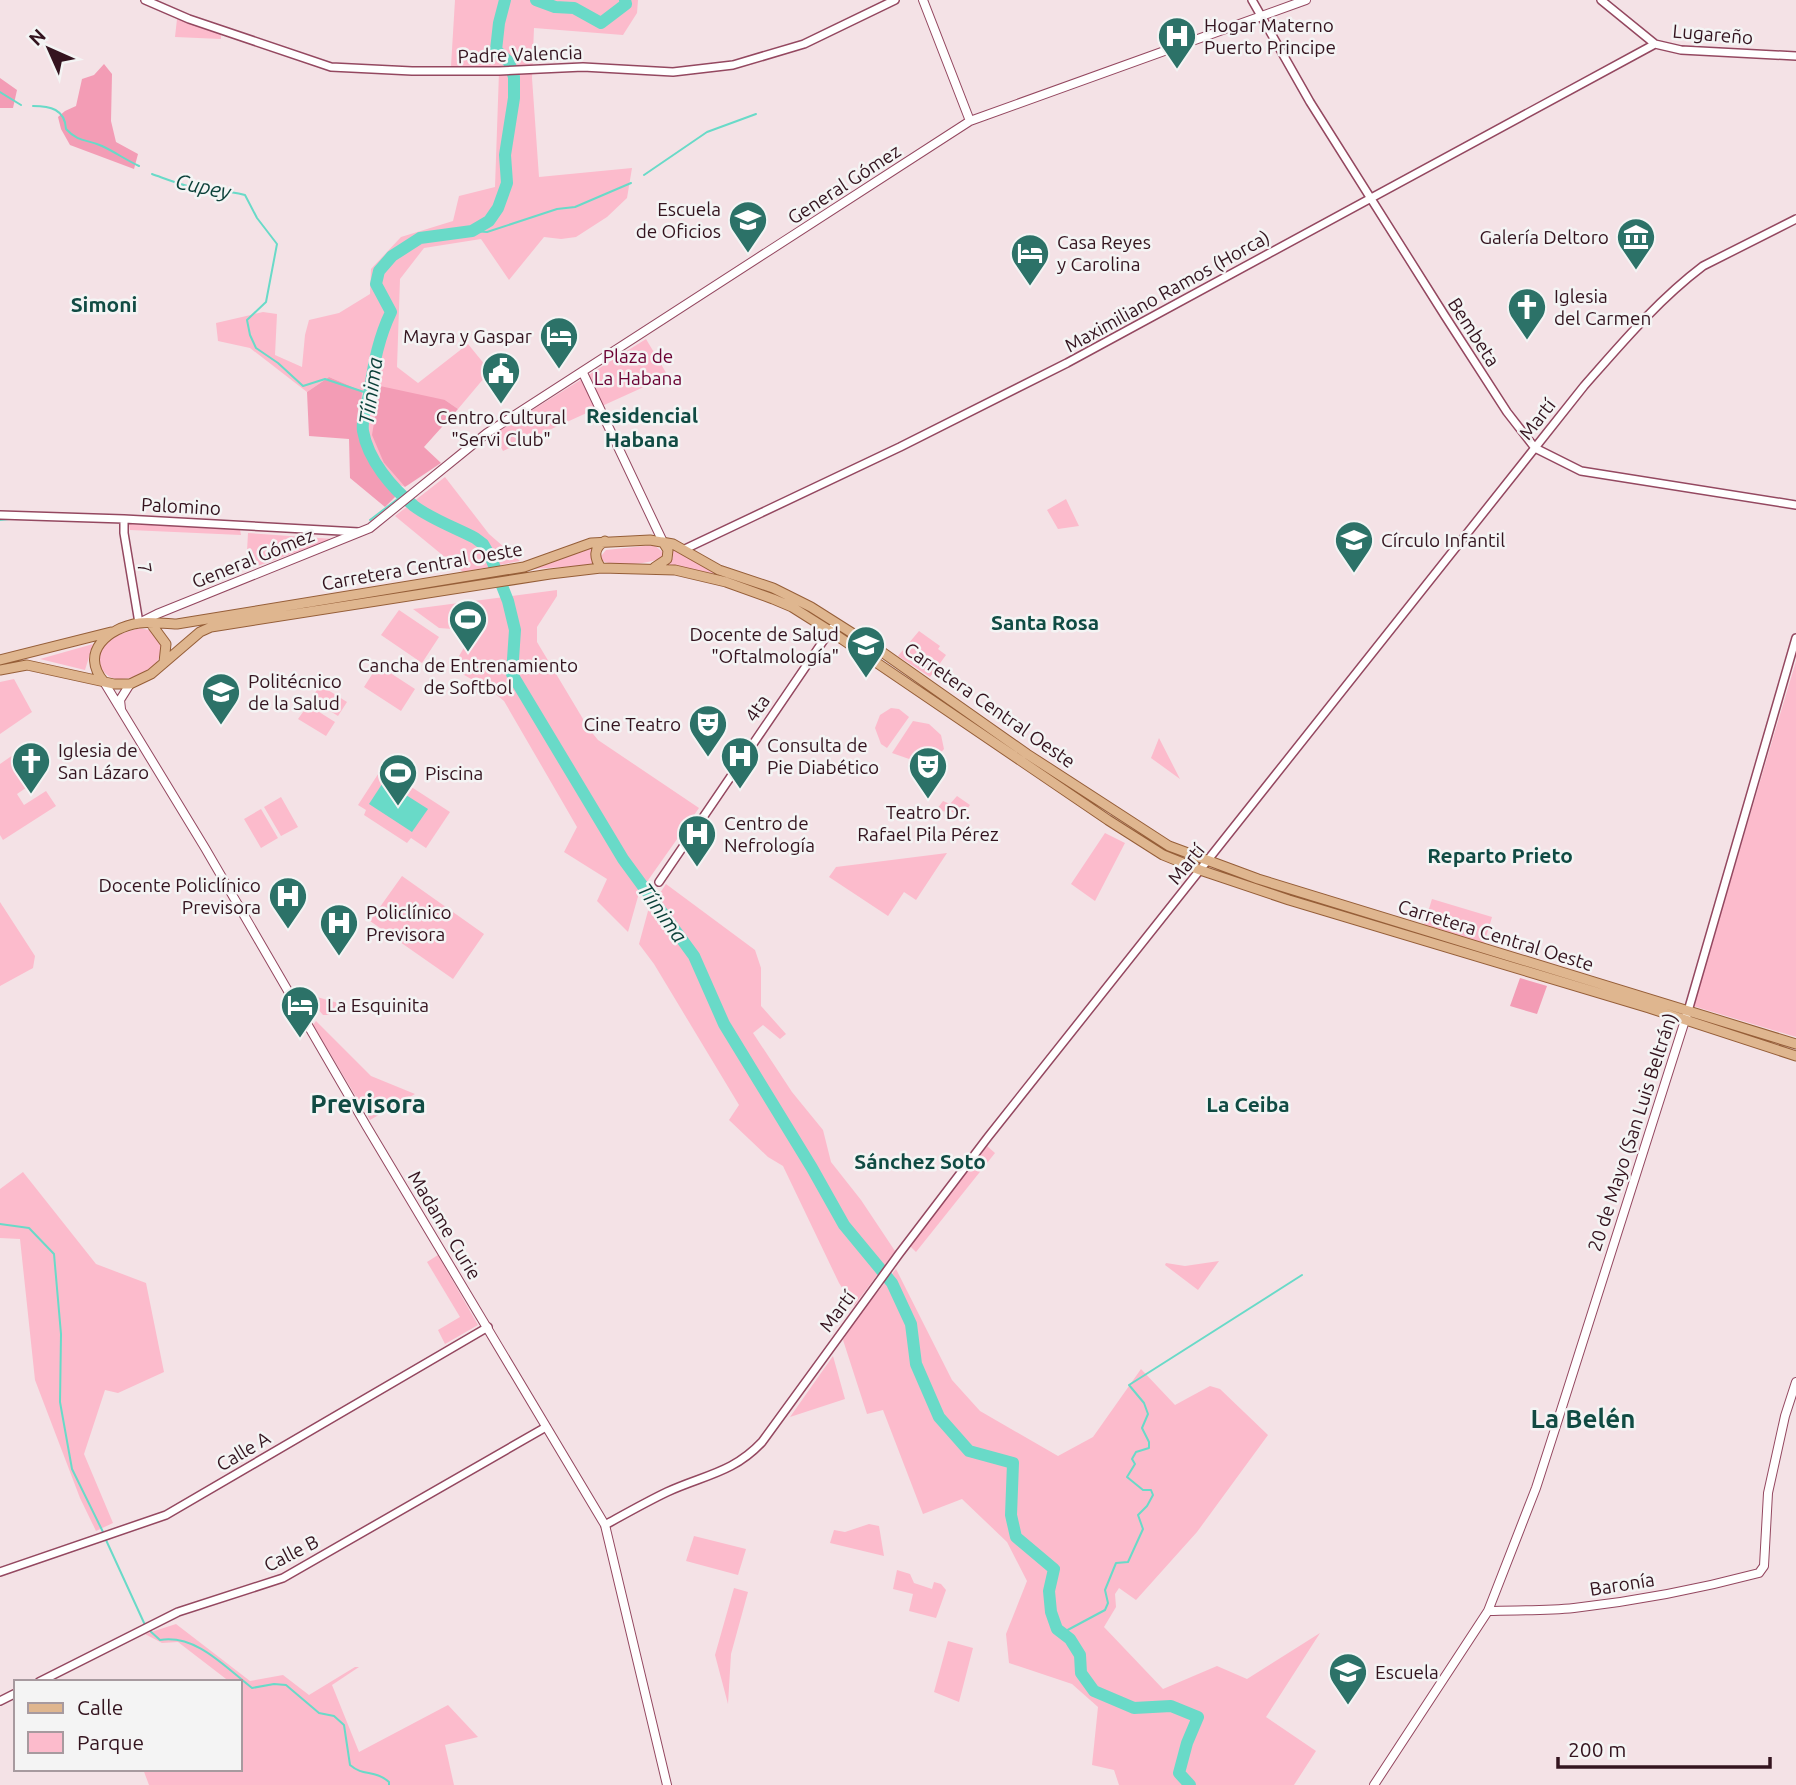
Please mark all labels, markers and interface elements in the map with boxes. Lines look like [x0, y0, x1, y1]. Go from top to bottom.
north arrow [14, 14, 84, 84]
place label: Hogar Materno Puerto Principe [1204, 14, 1336, 58]
hospital icon: Hogar Materno Puerto Principe [1156, 15, 1198, 70]
street label: Lugareño [1672, 20, 1754, 48]
text: N [24, 24, 50, 50]
street label: Padre Valencia [457, 41, 583, 67]
street label: General Gómez [783, 139, 905, 229]
water label: Cupey [173, 168, 234, 204]
place label: Escuela de Oficios [636, 198, 721, 242]
school or university icon: Escuela de Oficios [727, 199, 769, 254]
museum icon: Galería Deltoro [1615, 216, 1657, 271]
street label: Maximiliano Ramos (Horca) [1061, 225, 1273, 357]
place label: Galería Deltoro [1480, 226, 1609, 248]
place label: Casa Reyes y Carolina [1057, 231, 1151, 275]
hotel icon: Casa Reyes y Carolina [1009, 232, 1051, 287]
place label: Iglesia del Carmen [1554, 285, 1651, 329]
church icon: Iglesia del Carmen [1506, 286, 1548, 341]
district label: Simoni [71, 292, 137, 316]
street label: Bembeta [1444, 293, 1504, 371]
hotel icon: Mayra y Gaspar [538, 315, 580, 370]
place label: Mayra y Gaspar [403, 325, 532, 347]
park label: Plaza de La Habana [594, 345, 682, 389]
public building icon: Centro Cultural "Servi Club" [480, 350, 522, 405]
water label: Tíinima [353, 356, 387, 426]
street label: Martí [1514, 394, 1560, 444]
district label: Residencial Habana [586, 403, 698, 451]
place label: Centro Cultural "Servi Club" [436, 406, 566, 450]
street label: Palomino [140, 493, 222, 519]
school or university icon: Círculo Infantil [1333, 519, 1375, 574]
street label: General Gómez [189, 523, 318, 593]
place label: Círculo Infantil [1381, 529, 1505, 551]
street label: Carretera Central Oeste [320, 537, 524, 595]
street label: 7 [133, 561, 157, 575]
sports icon: Cancha de Entrenamiento de Softbol [447, 598, 489, 653]
district label: Santa Rosa [991, 610, 1099, 634]
place label: Docente de Salud "Oftalmología" [689, 623, 839, 667]
school or university icon: Docente de Salud "Oftalmología" [845, 624, 887, 679]
street label: Carretera Central Oeste [900, 638, 1080, 772]
place label: Cancha de Entrenamiento de Softbol [358, 654, 578, 698]
place label: Politécnico de la Salud [248, 670, 342, 714]
school or university icon: Politécnico de la Salud [200, 671, 242, 726]
street label: 4ta [740, 690, 774, 726]
theatre icon: Cine Teatro [687, 703, 729, 758]
place label: Cine Teatro [583, 713, 681, 735]
place label: Consulta de Pie Diabético [767, 734, 879, 778]
hospital icon: Consulta de Pie Diabético [719, 735, 761, 790]
place label: Iglesia de San Lázaro [58, 739, 149, 783]
church icon: Iglesia de San Lázaro [10, 740, 52, 795]
theatre icon: Teatro Dr. Rafael Pila Pérez [907, 745, 949, 800]
sports icon: Piscina [377, 752, 419, 807]
place label: Piscina [425, 762, 483, 784]
place label: Teatro Dr. Rafael Pila Pérez [857, 801, 999, 845]
place label: Centro de Nefrología [724, 812, 815, 856]
hospital icon: Centro de Nefrología [676, 813, 718, 868]
street label: Martí [1163, 839, 1209, 889]
district label: Reparto Prieto [1427, 843, 1573, 867]
place label: Docente Policlínico Previsora [98, 874, 261, 918]
hospital icon: Docente Policlínico Previsora [267, 875, 309, 930]
water label: Tíinima [633, 878, 692, 947]
street label: Carretera Central Oeste [1395, 895, 1597, 975]
place label: Policlínico Previsora [366, 901, 452, 945]
hospital icon: Policlínico Previsora [318, 902, 360, 957]
hotel icon: La Esquinita [279, 984, 321, 1039]
place label: La Esquinita [327, 994, 429, 1016]
street label: 20 de Mayo (San Luis Beltrán) [1583, 1010, 1681, 1254]
district label: Previsora [310, 1089, 426, 1118]
district label: La Ceiba [1206, 1092, 1290, 1116]
district label: Sánchez Soto [854, 1149, 986, 1173]
street label: Madame Curie [404, 1167, 486, 1283]
street label: Martí [815, 1286, 860, 1336]
district label: La Belén [1530, 1404, 1636, 1433]
street label: Calle A [212, 1426, 274, 1476]
street label: Calle B [260, 1530, 322, 1576]
street label: Baronía [1588, 1568, 1656, 1600]
school or university icon: Escuela [1327, 1651, 1369, 1706]
place label: Escuela [1375, 1661, 1439, 1683]
legend [14, 1680, 242, 1771]
text: Calle [77, 1695, 123, 1719]
scale bar [1558, 1726, 1770, 1770]
text: Parque [77, 1730, 144, 1754]
text: 200 m [1568, 1737, 1626, 1761]

